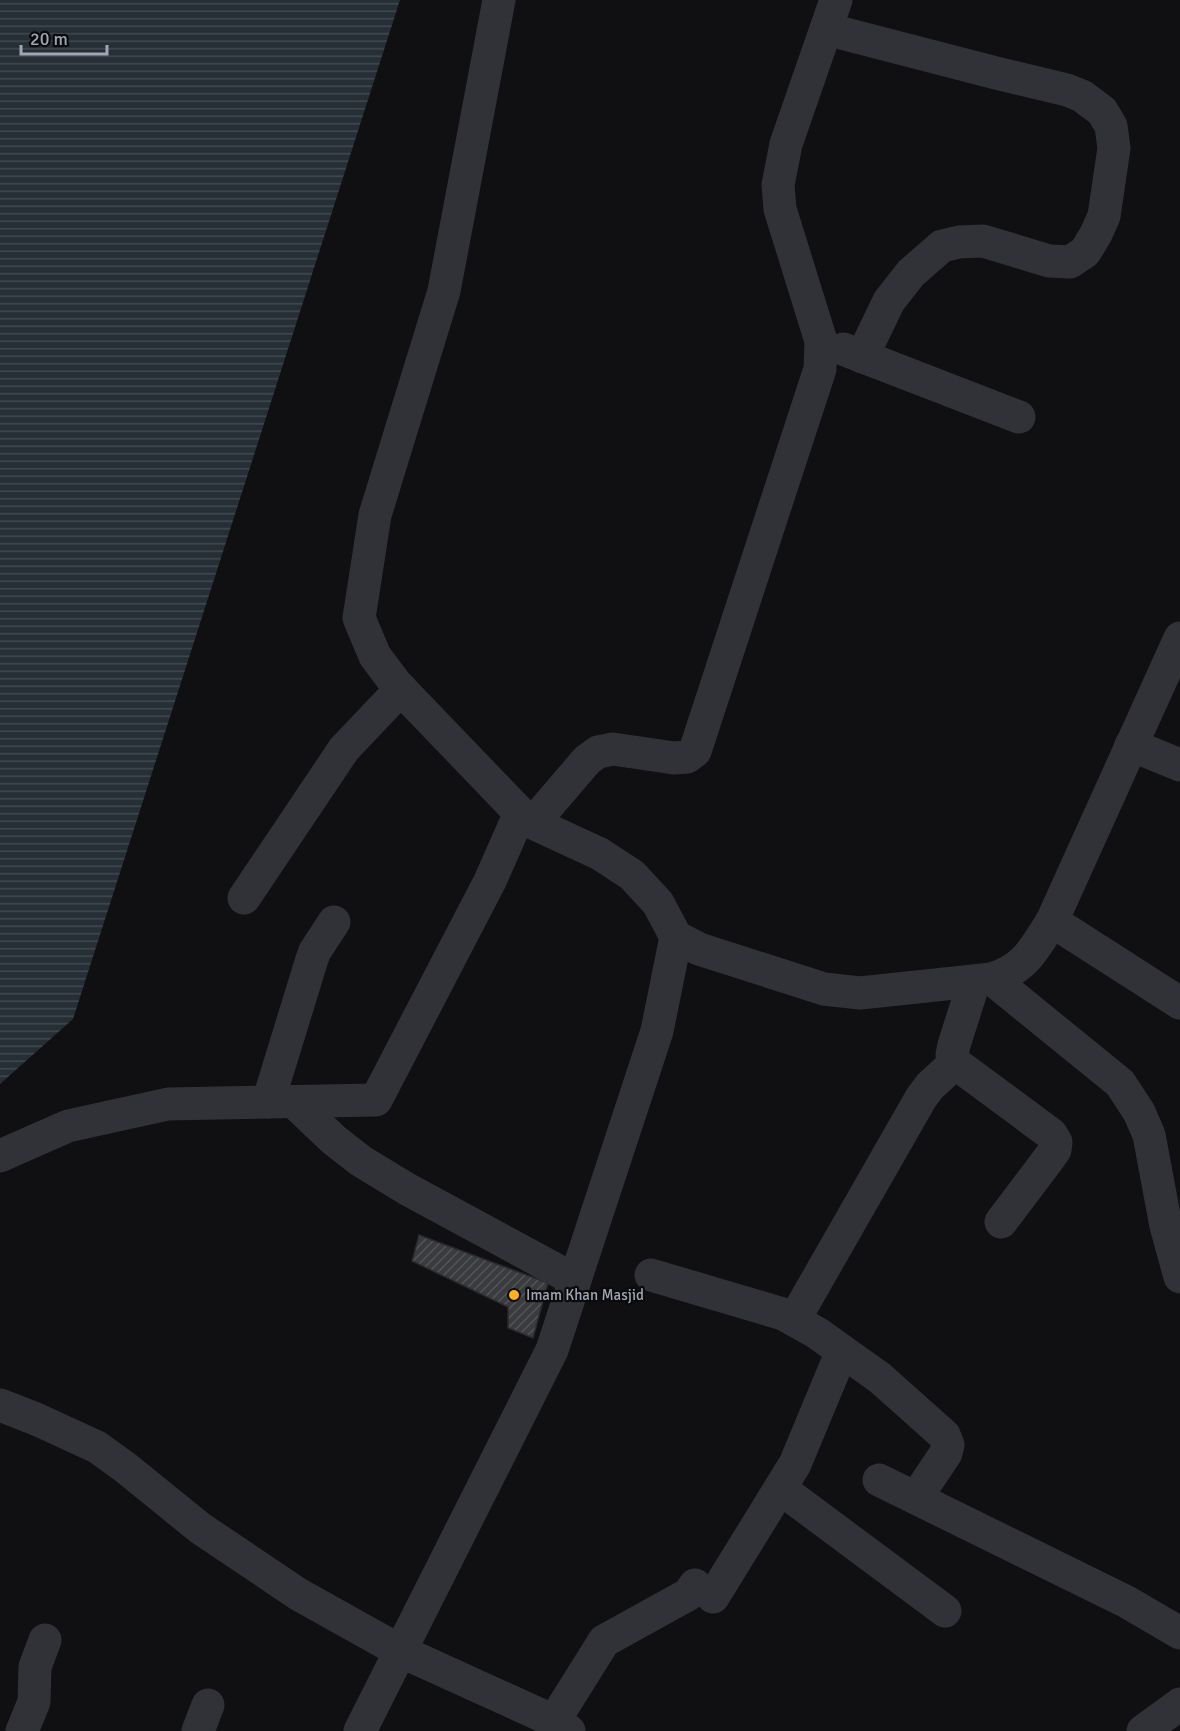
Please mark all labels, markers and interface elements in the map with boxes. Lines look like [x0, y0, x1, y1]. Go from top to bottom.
scale bar [21, 18, 106, 56]
text: 20 m [30, 28, 68, 50]
place label: Imam Khan Masjid [526, 1286, 644, 1304]
marker: Imam Khan Masjid [507, 1288, 521, 1302]

